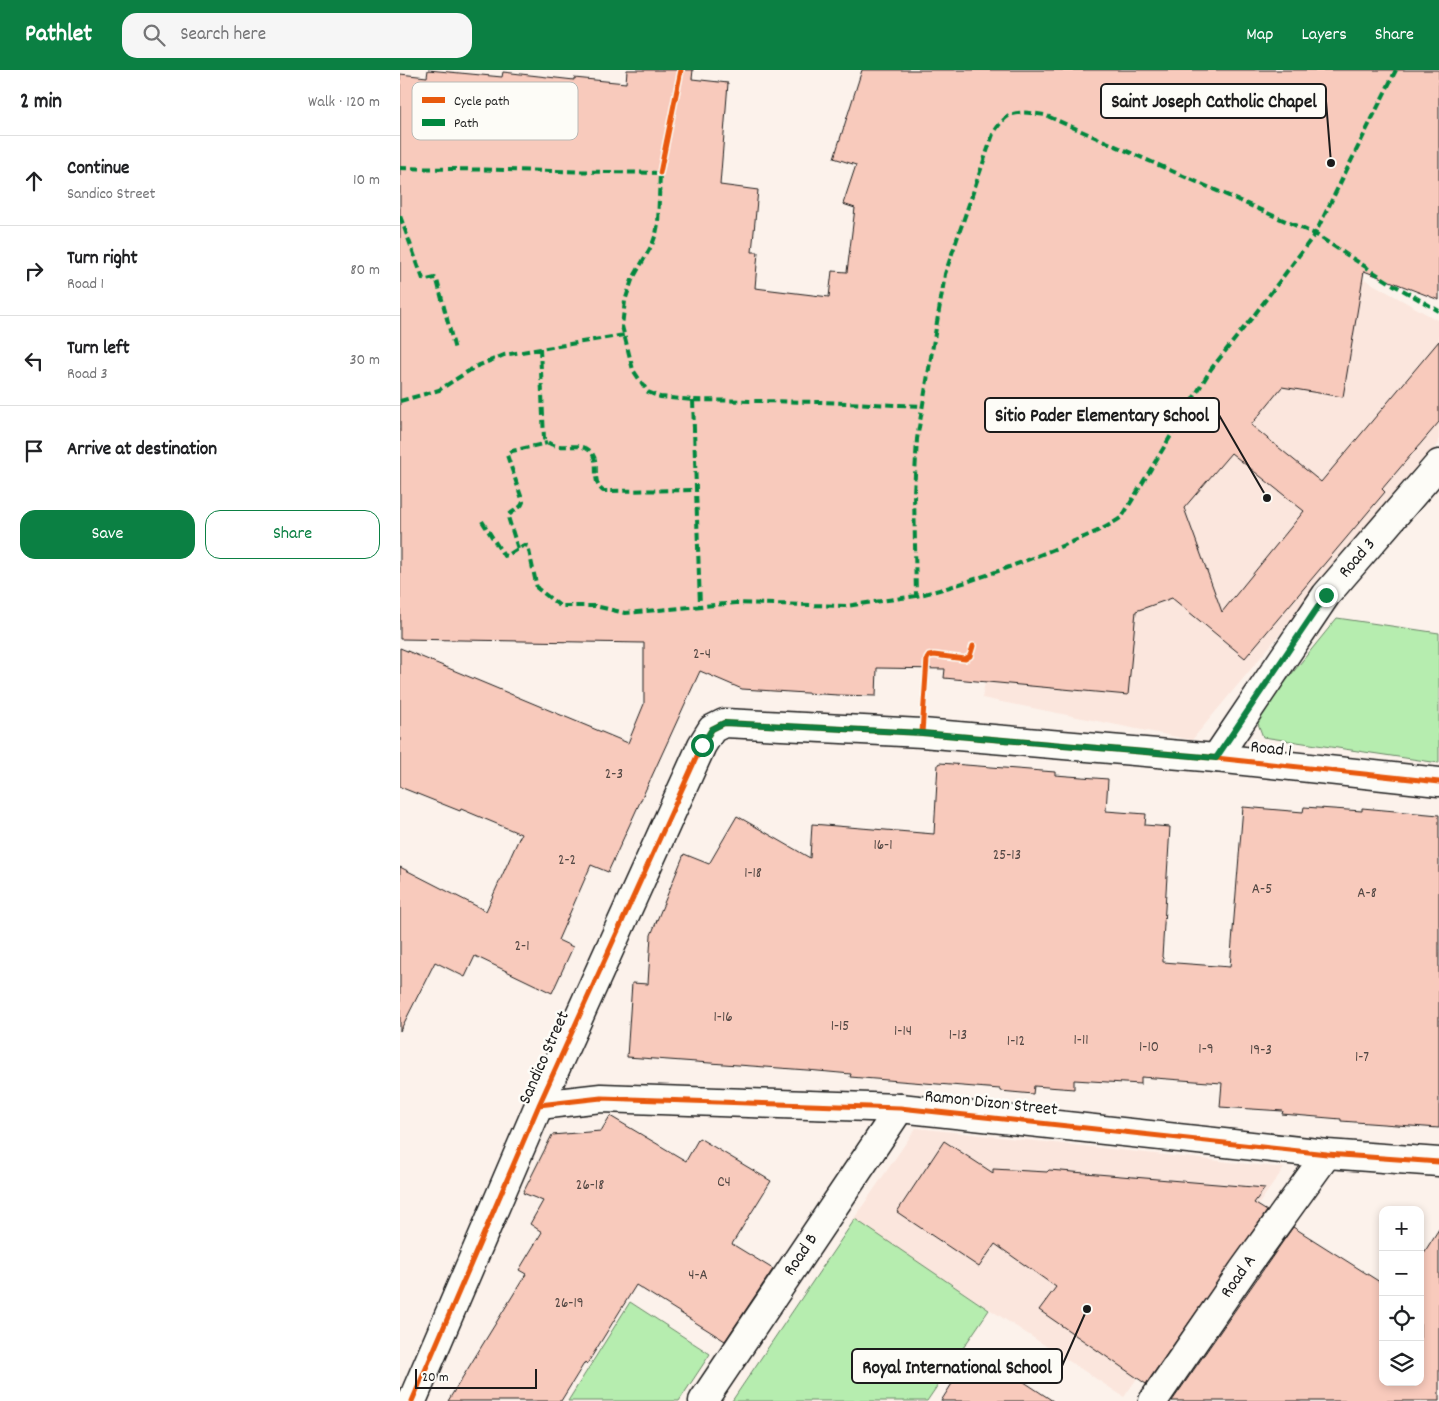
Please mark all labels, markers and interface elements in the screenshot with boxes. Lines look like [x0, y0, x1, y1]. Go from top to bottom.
search box [122, 13, 472, 58]
text: Pathlet [25, 18, 92, 52]
icon: search [140, 21, 168, 49]
text: Search here [180, 22, 266, 49]
text: Map [1246, 23, 1273, 48]
text: Layers [1301, 23, 1347, 48]
text: Share [1375, 23, 1414, 48]
legend [412, 82, 578, 140]
callout: Saint Joseph Catholic Chapel [1101, 84, 1326, 118]
text: 2 min [20, 88, 62, 118]
text: Saint Joseph Catholic Chapel [1111, 90, 1317, 117]
text: Walk · 120 m [308, 91, 380, 114]
text: Cycle path [454, 92, 510, 112]
text: Path [454, 114, 479, 134]
text: Continue [67, 156, 129, 183]
icon: ahead [20, 167, 48, 195]
text: 10 m [353, 169, 380, 192]
text: Sandico Street [67, 183, 155, 206]
text: Turn right [67, 246, 138, 273]
icon: right [20, 257, 48, 285]
text: 80 m [350, 259, 380, 282]
text: Road 1 [67, 273, 104, 296]
text: Turn left [67, 336, 130, 363]
icon: left [20, 347, 48, 375]
text: 30 m [350, 349, 380, 372]
text: Road 3 [67, 363, 108, 386]
callout: Sitio Pader Elementary School [985, 398, 1219, 432]
text: Sitio Pader Elementary School [995, 404, 1210, 431]
icon: arrive [20, 437, 48, 465]
text: Arrive at destination [67, 437, 217, 464]
button: Save [20, 510, 195, 559]
button: Share [205, 510, 380, 559]
street label: Road 3 [1333, 533, 1382, 584]
route end [1315, 584, 1338, 607]
house number: 2-4 [693, 644, 711, 666]
route start [691, 734, 714, 757]
street label: Road 1 [1249, 735, 1293, 765]
house number: 2-3 [605, 764, 623, 786]
house number: 16-1 [873, 835, 893, 857]
house number: 25-13 [993, 845, 1021, 867]
house number: 2-2 [558, 850, 576, 872]
house number: 1-18 [744, 863, 762, 885]
house number: A-5 [1252, 879, 1272, 901]
house number: A-8 [1357, 883, 1377, 905]
house number: 2-1 [515, 936, 529, 958]
street label: Sandico Street [513, 1007, 577, 1109]
house number: 1-16 [713, 1007, 733, 1029]
house number: 1-15 [831, 1016, 849, 1038]
house number: 1-14 [894, 1021, 912, 1043]
house number: 1-13 [949, 1025, 967, 1047]
house number: 1-11 [1074, 1030, 1089, 1052]
house number: 1-12 [1007, 1031, 1025, 1053]
house number: 1-10 [1139, 1037, 1159, 1059]
house number: 1-9 [1198, 1039, 1214, 1061]
house number: 19-3 [1250, 1040, 1272, 1062]
house number: 1-7 [1355, 1047, 1369, 1069]
street label: Ramon Dizon Street [923, 1085, 1059, 1123]
house number: C4 [717, 1172, 731, 1194]
house number: 26-18 [576, 1175, 604, 1197]
map controls [1379, 1206, 1424, 1386]
button: + [1379, 1206, 1424, 1251]
street label: Road B [778, 1229, 825, 1281]
street label: Road A [1215, 1250, 1263, 1303]
button: − [1379, 1251, 1424, 1296]
house number: 4-A [688, 1265, 708, 1287]
house number: 26-19 [554, 1293, 584, 1315]
button: locate [1379, 1296, 1424, 1341]
button: layers [1379, 1341, 1424, 1386]
callout: Royal International School [852, 1349, 1062, 1383]
text: Royal International School [862, 1356, 1052, 1383]
scale bar [415, 1366, 538, 1389]
text: 20 m [422, 1368, 449, 1388]

